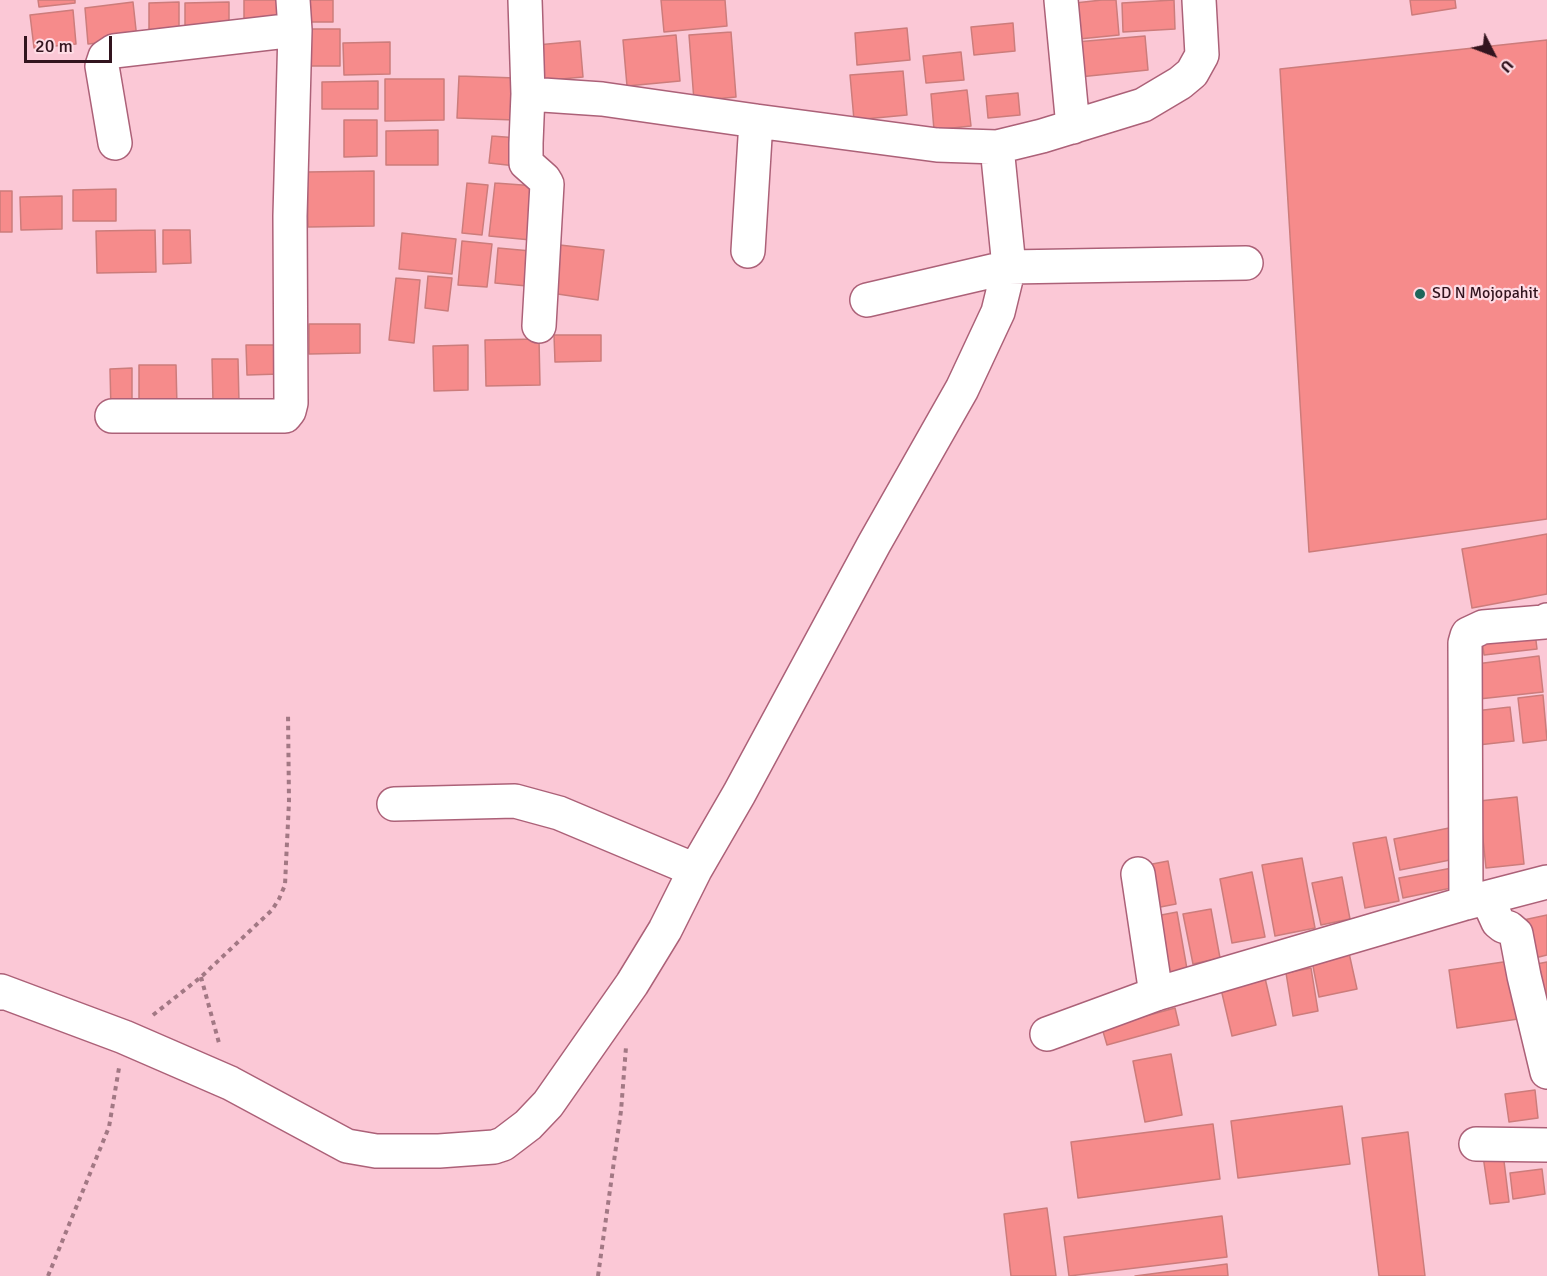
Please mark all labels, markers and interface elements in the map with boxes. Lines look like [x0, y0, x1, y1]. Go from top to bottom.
scale bar [27, 24, 116, 62]
north arrow [1463, 24, 1523, 84]
text: 20 m [35, 35, 73, 57]
text: U [1495, 55, 1517, 77]
place label: SD N Mojopahit [1432, 284, 1538, 304]
marker: SD N Mojopahit [1413, 287, 1427, 301]

